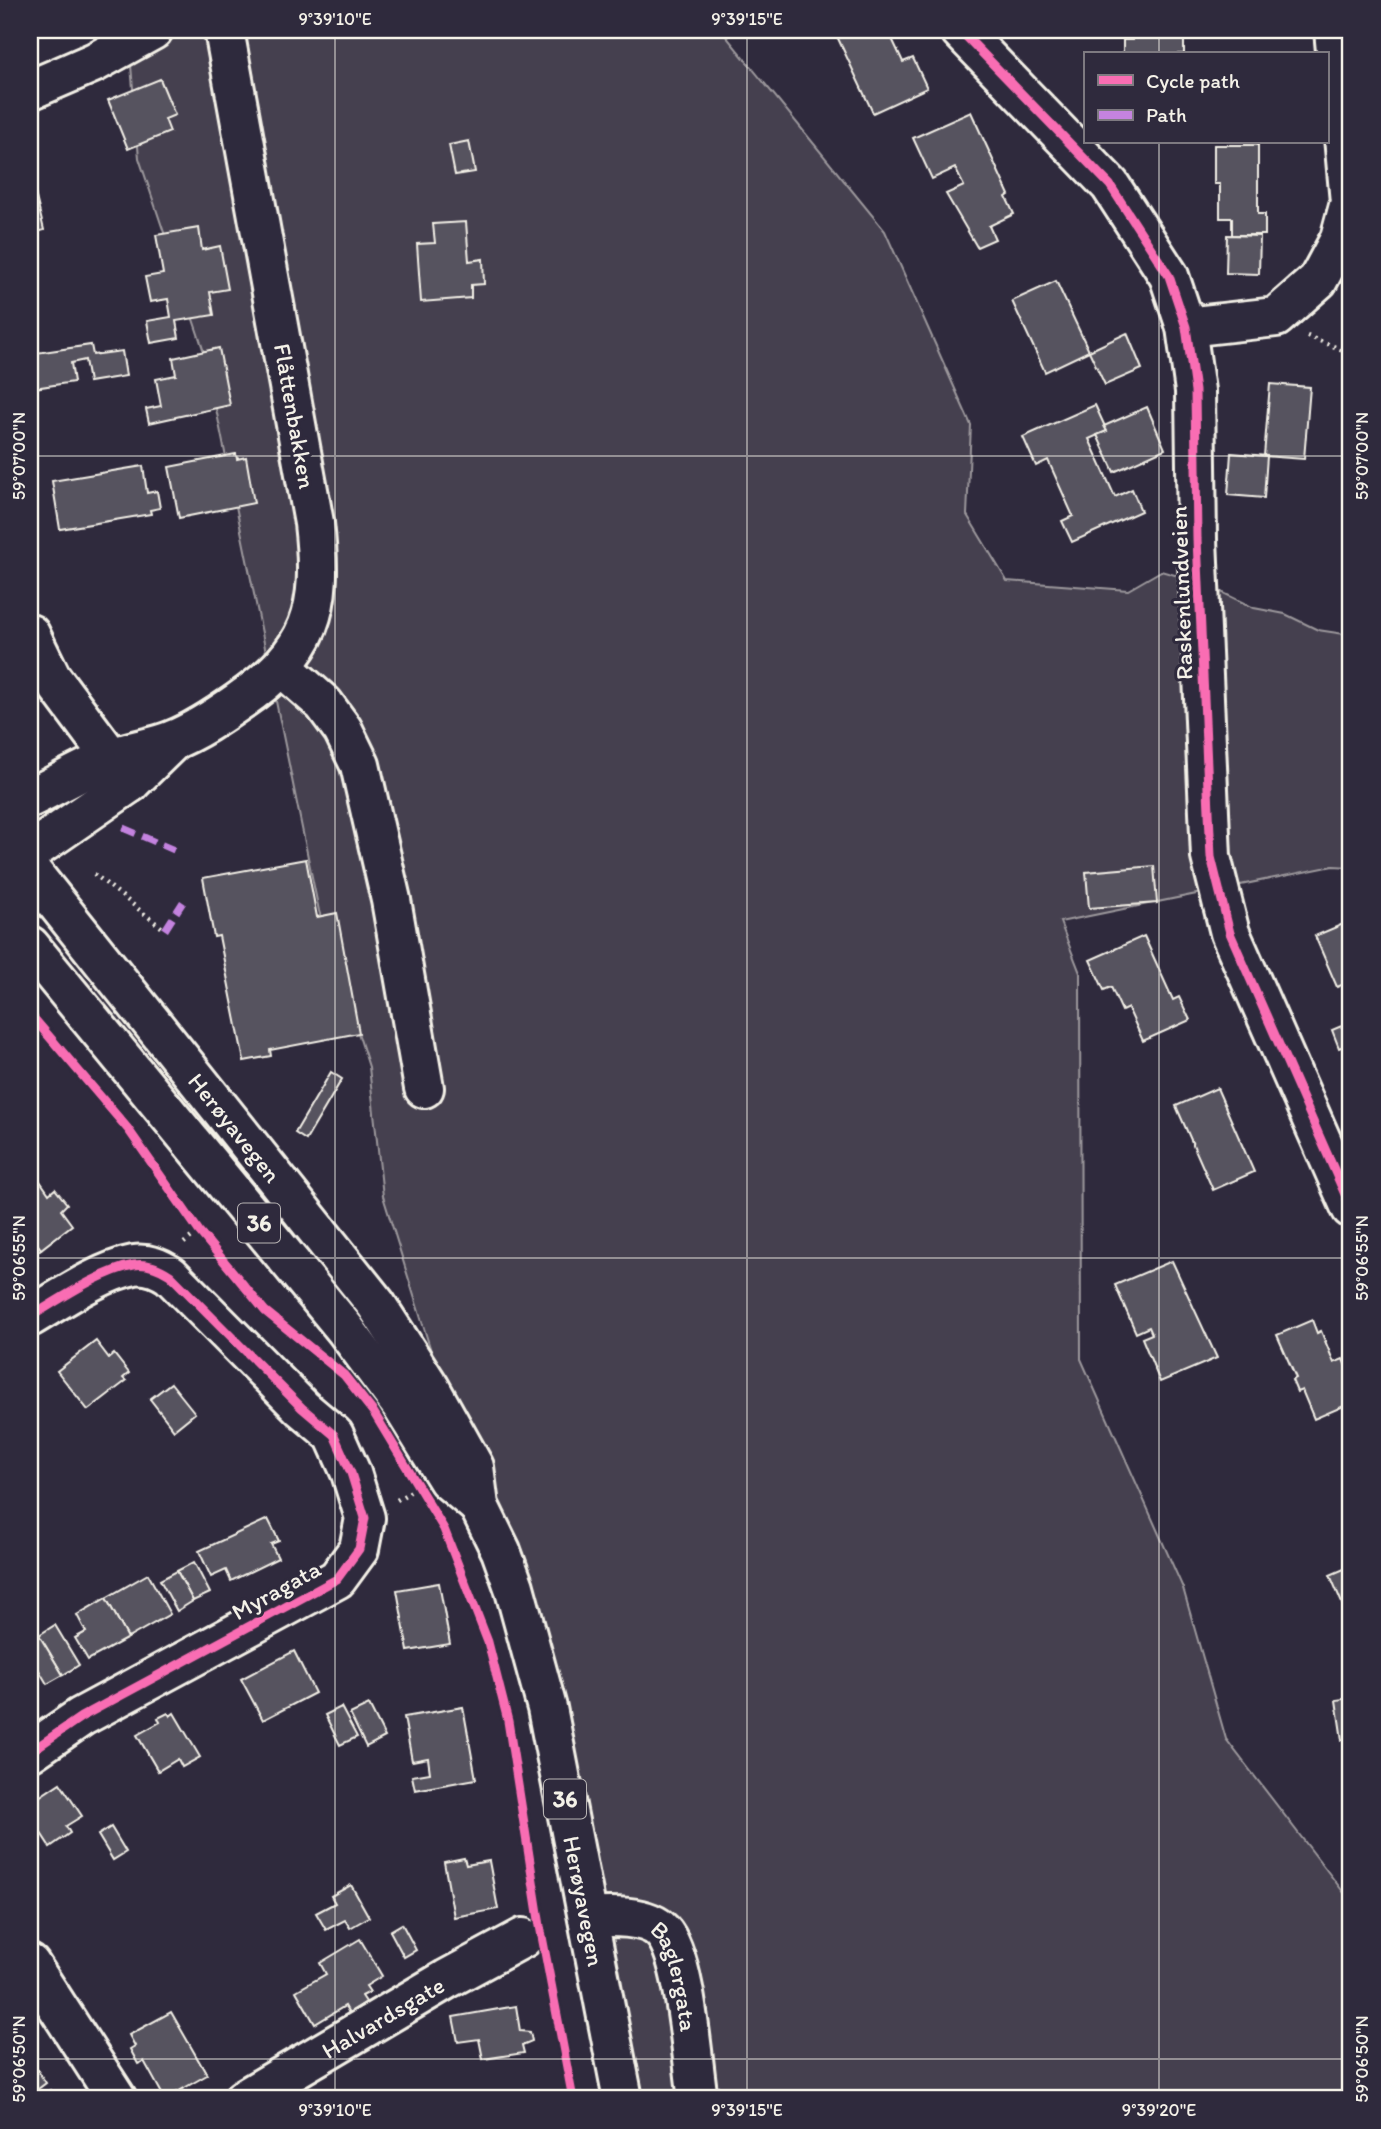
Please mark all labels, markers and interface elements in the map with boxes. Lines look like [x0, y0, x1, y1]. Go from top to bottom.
text: 9°39'10"E [298, 8, 372, 30]
text: 9°39'15"E [711, 8, 783, 30]
legend [1084, 52, 1328, 144]
text: Cycle path [1146, 68, 1240, 93]
text: Path [1146, 102, 1187, 127]
street label: Flåttenbakken [268, 341, 322, 491]
text: 59°07'00"N [8, 412, 30, 500]
text: 59°07'00"N [1351, 412, 1373, 500]
street label: Raskenlundveien [1163, 505, 1199, 680]
street label: Herøyavegen [183, 1067, 288, 1188]
road number: 36 [238, 1204, 280, 1242]
text: 59°06'55"N [8, 1215, 30, 1301]
text: 59°06'55"N [1351, 1215, 1373, 1301]
street label: Myragata [226, 1553, 326, 1626]
road number: 36 [544, 1780, 586, 1818]
street label: Herøyavegen [558, 1833, 611, 1969]
street label: Baglergata [645, 1914, 704, 2034]
street label: Halvardsgate [316, 1970, 449, 2065]
text: 59°06'50"N [8, 2015, 30, 2103]
text: 59°06'50"N [1351, 2015, 1373, 2103]
text: 9°39'10"E [298, 2099, 372, 2121]
text: 9°39'15"E [711, 2099, 783, 2121]
text: 9°39'20"E [1122, 2099, 1196, 2121]

